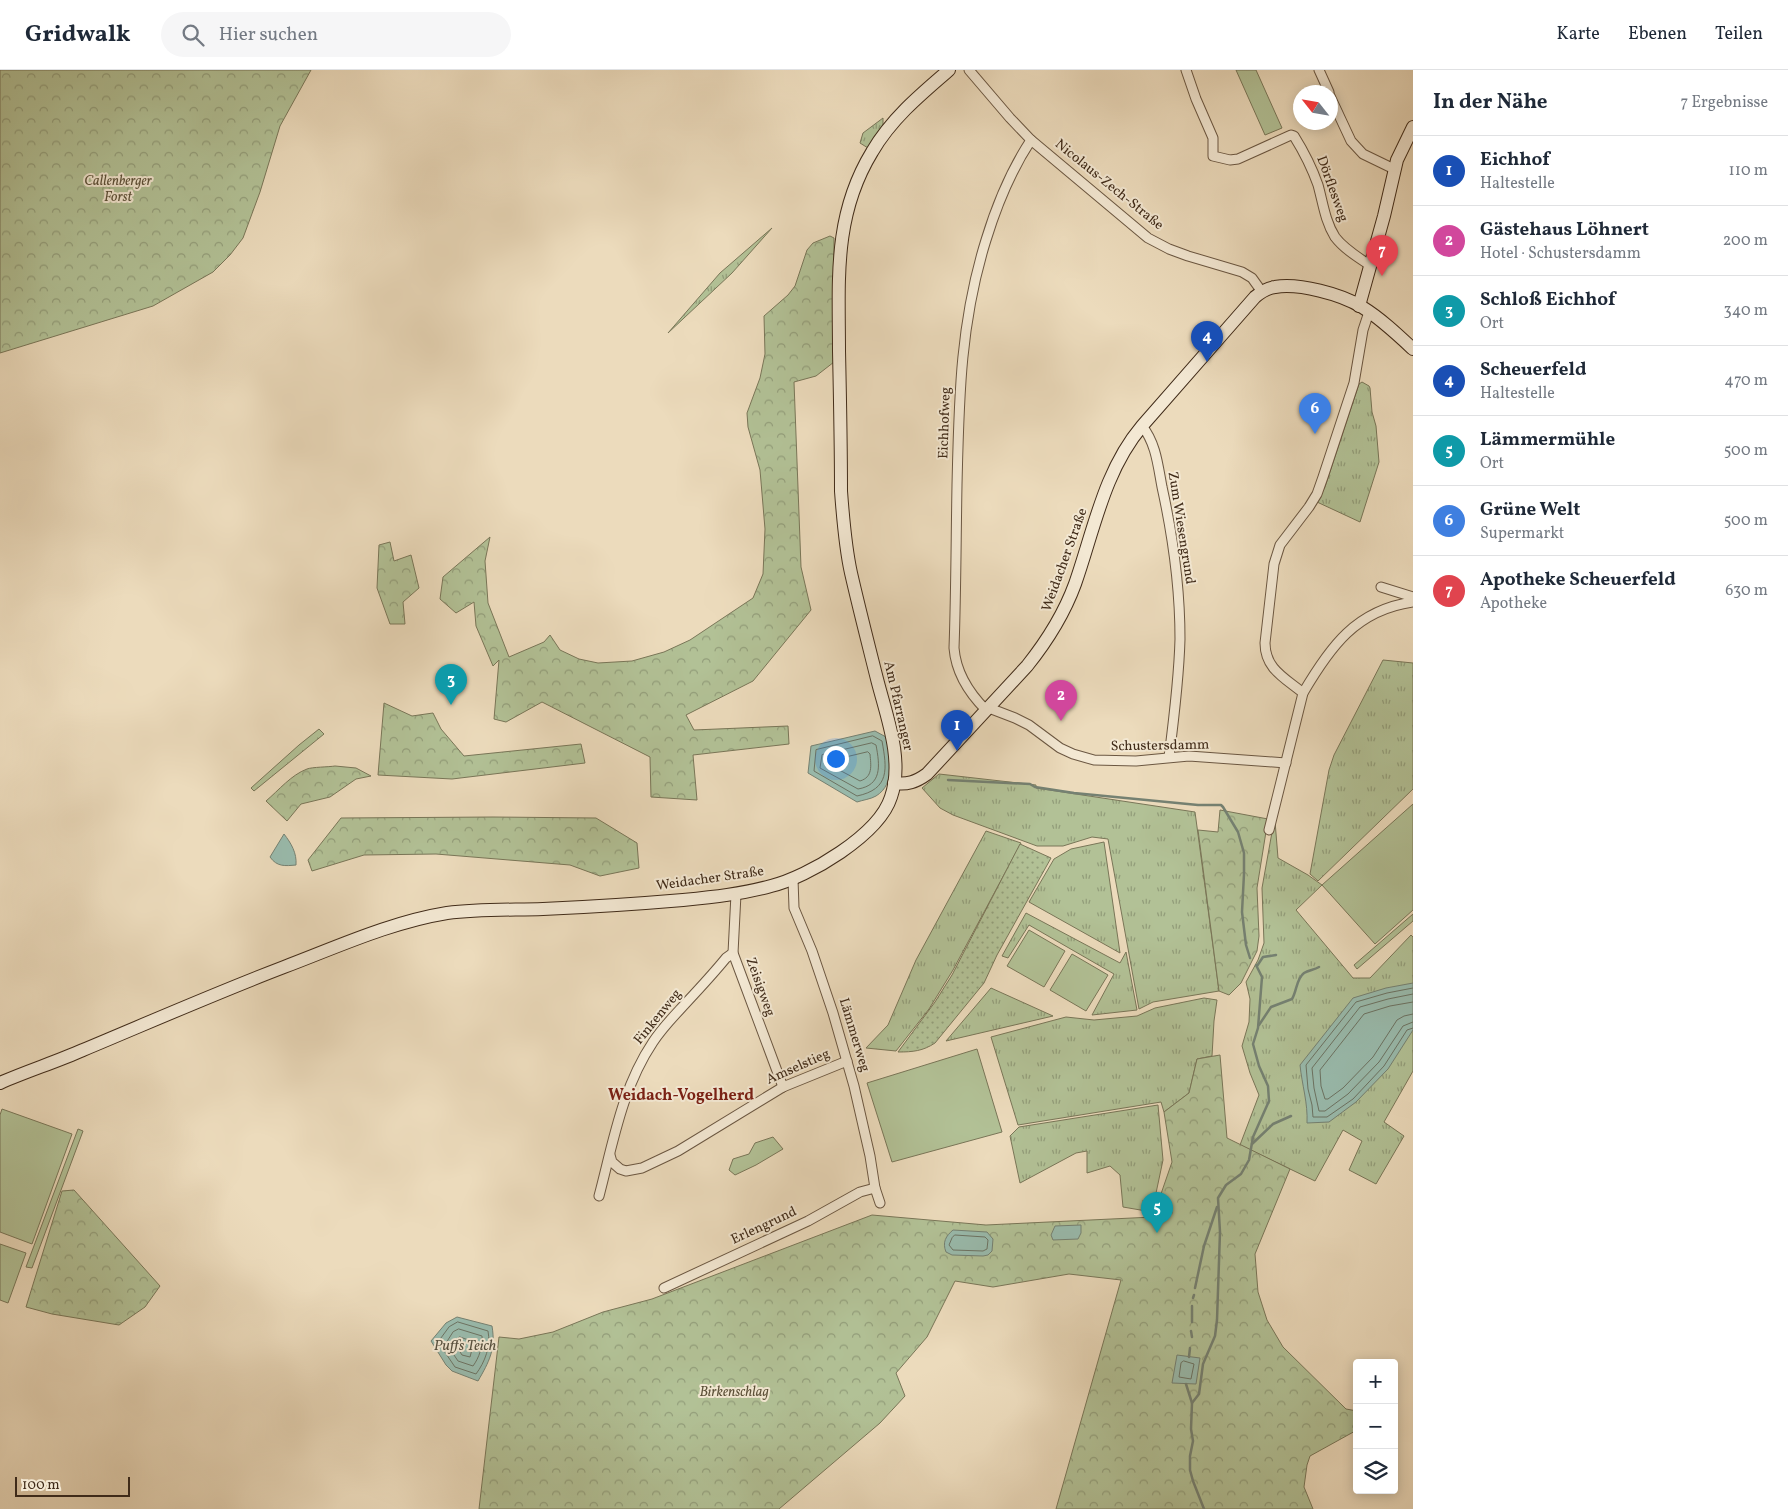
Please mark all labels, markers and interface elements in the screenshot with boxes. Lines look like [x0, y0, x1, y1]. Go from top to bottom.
search box [161, 12, 511, 57]
text: Gridwalk [25, 18, 131, 52]
icon: search [179, 21, 207, 49]
text: Hier suchen [219, 22, 318, 48]
text: Karte [1556, 22, 1600, 47]
text: Ebenen [1628, 22, 1687, 47]
text: Teilen [1715, 22, 1763, 47]
north arrow [1293, 85, 1338, 130]
text: In der Nähe [1433, 88, 1548, 117]
text: 7 Ergebnisse [1681, 92, 1768, 114]
street label: Nicolaus-Zech-Straße [1051, 135, 1168, 235]
text: Eichhof [1480, 147, 1550, 173]
street label: Dörflesweg [1311, 153, 1353, 225]
text: 1 [1446, 160, 1452, 182]
text: 110 m [1729, 160, 1768, 182]
park label: Callenberger Forst [84, 172, 153, 207]
text: Haltestelle [1480, 173, 1555, 195]
text: Gästehaus Löhnert [1480, 217, 1649, 243]
text: 2 [1445, 230, 1453, 252]
text: 200 m [1723, 230, 1768, 252]
pin: 7 [1366, 235, 1398, 276]
text: Hotel · Schustersdamm [1480, 243, 1641, 265]
text: Schloß Eichhof [1480, 287, 1616, 313]
text: 3 [1445, 300, 1453, 322]
text: 340 m [1724, 300, 1768, 322]
text: Ort [1480, 313, 1504, 335]
pin: 4 [1191, 321, 1223, 362]
text: Scheuerfeld [1480, 357, 1587, 383]
text: 4 [1444, 370, 1454, 392]
text: 470 m [1724, 370, 1768, 392]
text: Haltestelle [1480, 383, 1555, 405]
street label: Eichhofweg [934, 387, 956, 459]
pin: 6 [1299, 393, 1331, 434]
text: Lämmermühle [1480, 427, 1615, 453]
text: 5 [1445, 440, 1453, 462]
text: 500 m [1724, 440, 1768, 462]
text: Ort [1480, 453, 1504, 475]
street label: Zum Wiesengrund [1163, 470, 1199, 586]
text: Grüne Welt [1480, 497, 1580, 523]
street label: Weidacher Straße [1037, 505, 1093, 614]
text: 6 [1445, 510, 1453, 532]
text: 500 m [1724, 510, 1768, 532]
text: Supermarkt [1480, 523, 1564, 545]
text: Apotheke Scheuerfeld [1480, 567, 1676, 593]
text: 7 [1445, 580, 1453, 602]
text: 630 m [1725, 580, 1768, 602]
text: Apotheke [1480, 593, 1547, 615]
street label: Am Pfarranger [878, 659, 918, 753]
pin: 3 [435, 664, 467, 705]
pin: 2 [1045, 680, 1077, 721]
pin: 1 [941, 710, 973, 751]
street label: Schustersdamm [1110, 736, 1210, 756]
your location [823, 746, 849, 772]
street label: Weidacher Straße [655, 862, 765, 896]
street label: Zeisigweg [741, 955, 779, 1019]
street label: Finkenweg [630, 985, 686, 1049]
street label: Lämmerweg [834, 996, 874, 1074]
street label: Amselstieg [763, 1044, 833, 1090]
district label: Weidach-Vogelherd [608, 1085, 754, 1107]
pin: 5 [1141, 1192, 1173, 1233]
street label: Erlengrund [728, 1202, 800, 1250]
water label: Puffs Teich [434, 1336, 496, 1357]
map controls [1353, 1359, 1398, 1494]
button: + [1353, 1359, 1398, 1404]
park label: Birkenschlag [699, 1383, 769, 1402]
button: − [1353, 1404, 1398, 1449]
button: layers [1353, 1449, 1398, 1494]
scale bar [15, 1474, 130, 1497]
text: 100 m [22, 1476, 60, 1495]

